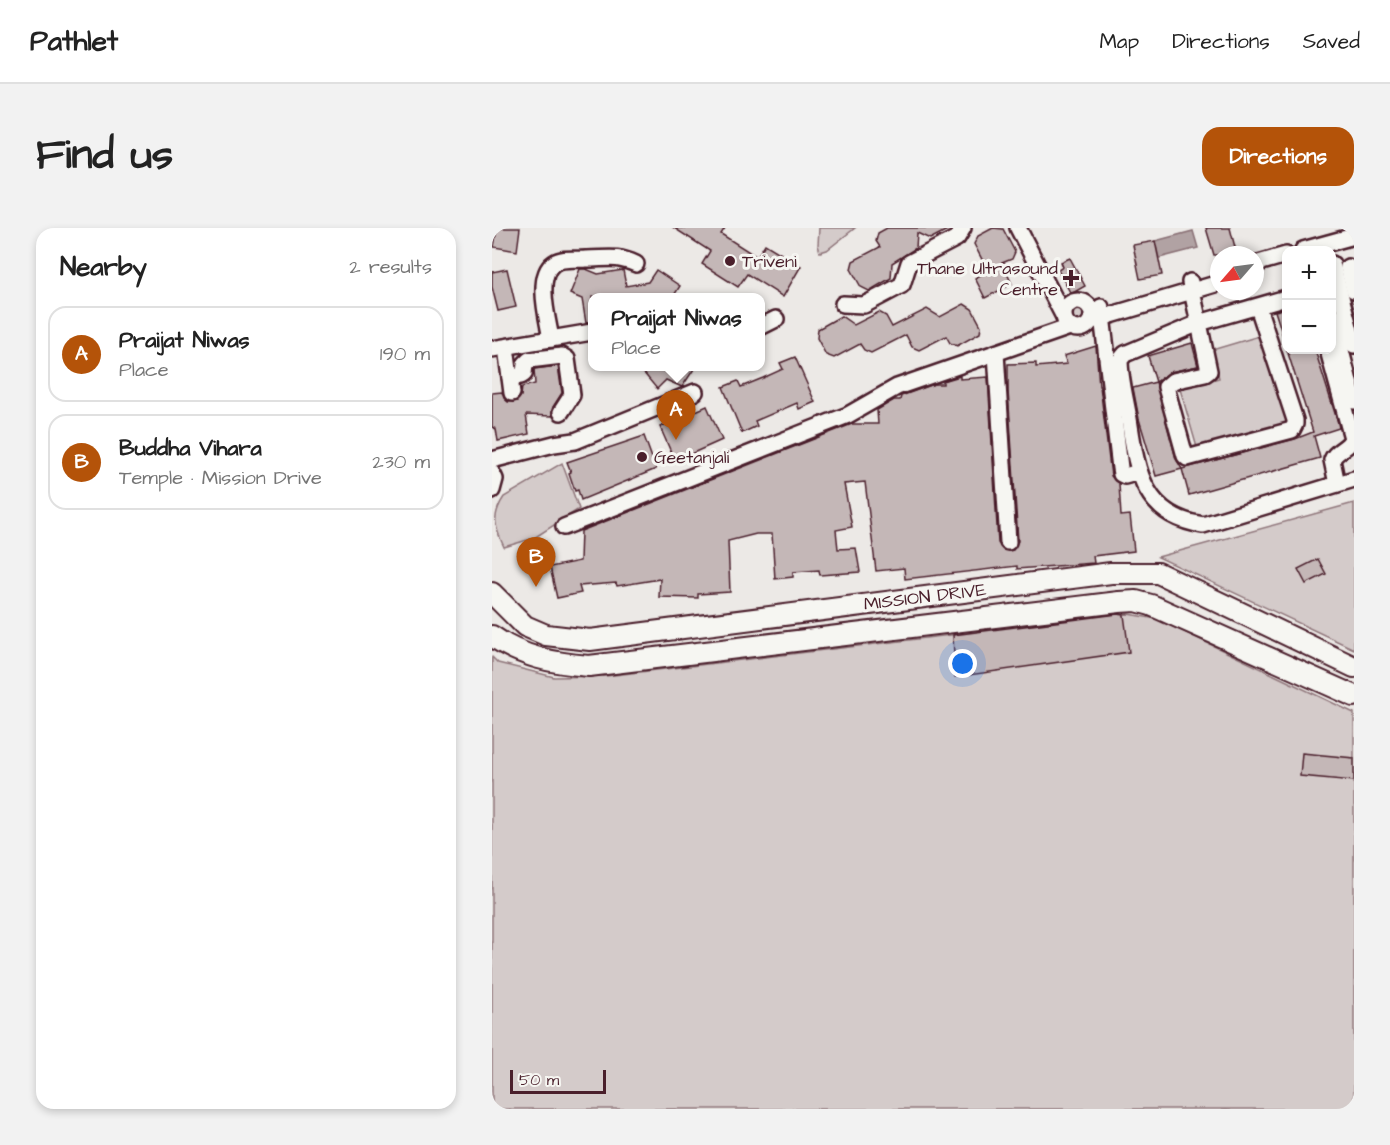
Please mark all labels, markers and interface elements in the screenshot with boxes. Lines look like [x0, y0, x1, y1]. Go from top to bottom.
text: Pathlet [30, 22, 118, 61]
text: Map [1099, 27, 1139, 56]
text: Directions [1172, 27, 1270, 56]
text: Saved [1303, 27, 1360, 56]
text: Find us [36, 127, 173, 185]
button: Directions [1202, 127, 1354, 186]
north arrow [1210, 246, 1264, 300]
map controls [1282, 246, 1336, 354]
button: + [1282, 246, 1336, 300]
text: Nearby [60, 249, 147, 285]
place label: Triveni [742, 249, 797, 274]
text: 2 results [349, 253, 432, 281]
marker: Triveni [723, 254, 737, 268]
place label: Thane Ultrasound Centre [917, 256, 1058, 302]
marker: Thane Ultrasound Centre [1062, 269, 1080, 287]
popup [588, 293, 765, 371]
button: − [1282, 300, 1336, 354]
text: Praijat Niwas [611, 303, 742, 334]
text: Praijat Niwas [119, 325, 250, 356]
text: Place [611, 334, 661, 362]
text: A [75, 340, 88, 368]
text: 190 m [380, 340, 430, 368]
text: Place [119, 356, 169, 384]
pin: A [656, 390, 696, 440]
text: Buddha Vihara [119, 433, 262, 464]
place label: Geetanjali [654, 445, 730, 470]
text: B [74, 448, 89, 476]
text: 230 m [372, 448, 430, 476]
marker: Geetanjali [635, 450, 649, 464]
text: Temple · Mission Drive [119, 464, 322, 492]
pin: B [516, 538, 555, 587]
street label: MISSION DRIVE [862, 577, 988, 617]
your location [948, 649, 977, 678]
scale bar [510, 1067, 606, 1094]
text: 50 m [519, 1069, 559, 1091]

